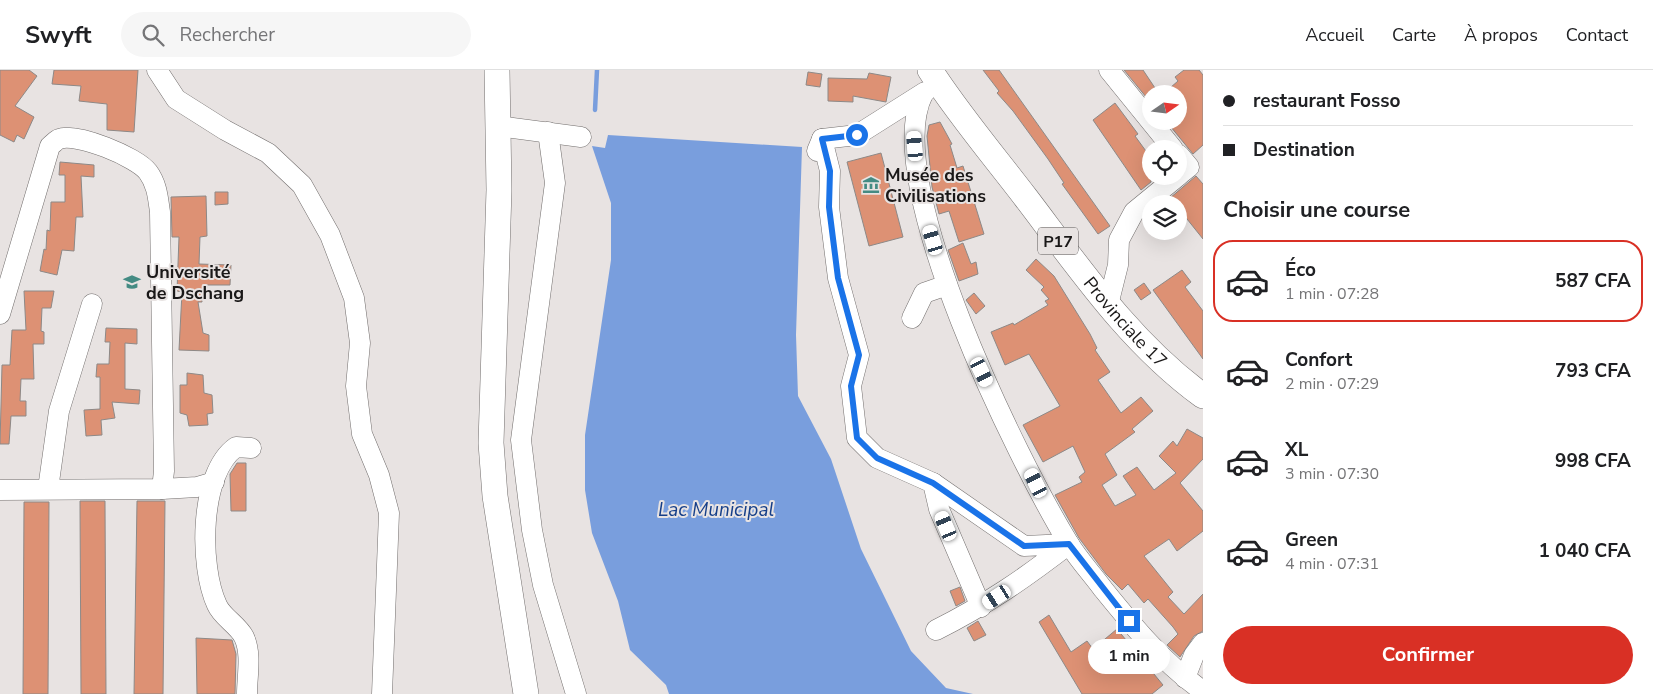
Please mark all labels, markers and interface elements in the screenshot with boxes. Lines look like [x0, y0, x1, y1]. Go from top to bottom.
search box [121, 12, 471, 57]
text: Swyft [25, 19, 91, 51]
icon: search [139, 21, 167, 49]
text: Rechercher [179, 22, 275, 48]
text: Accueil [1305, 23, 1364, 47]
text: Carte [1392, 23, 1436, 47]
text: À propos [1464, 23, 1538, 47]
text: Contact [1566, 23, 1628, 47]
north arrow [1142, 85, 1188, 130]
map controls [1142, 85, 1187, 240]
text: restaurant Fosso [1253, 88, 1401, 114]
route start [846, 124, 868, 146]
car [906, 130, 923, 162]
text: Destination [1253, 137, 1355, 163]
button: locate [1142, 140, 1187, 185]
place label: Musée des Civilisations [885, 163, 986, 208]
museum icon: Musée des Civilisations [861, 175, 881, 195]
button: layers [1142, 195, 1187, 240]
text: Choisir une course [1223, 195, 1410, 225]
car [921, 223, 944, 257]
road number: P17 [1038, 228, 1078, 255]
text: Éco [1285, 257, 1316, 283]
icon: car [1225, 259, 1270, 304]
place label: Université de Dschang [146, 260, 244, 305]
text: 587 CFA [1555, 268, 1631, 294]
school or university icon: Université de Dschang [122, 272, 142, 292]
street label: Provinciale 17 [1078, 272, 1172, 373]
text: 1 min · 07:28 [1285, 283, 1379, 305]
text: Confort [1285, 347, 1352, 373]
icon: car [1225, 349, 1270, 394]
car [968, 355, 995, 389]
text: 793 CFA [1555, 358, 1631, 384]
text: 2 min · 07:29 [1285, 373, 1379, 395]
text: XL [1285, 437, 1308, 463]
icon: car [1225, 439, 1270, 484]
text: 998 CFA [1555, 448, 1631, 474]
text: 3 min · 07:30 [1285, 463, 1379, 485]
car [1022, 466, 1049, 500]
water label: Lac Municipal [658, 497, 774, 523]
car [933, 509, 958, 543]
text: Green [1285, 527, 1338, 553]
icon: car [1225, 529, 1270, 574]
text: 1 040 CFA [1538, 538, 1631, 564]
text: 4 min · 07:31 [1285, 553, 1379, 575]
car [980, 583, 1013, 611]
route end [1118, 610, 1140, 632]
button: Confirmer [1223, 626, 1633, 684]
callout: 1 min [1088, 638, 1170, 674]
text: 1 min [1108, 645, 1150, 667]

